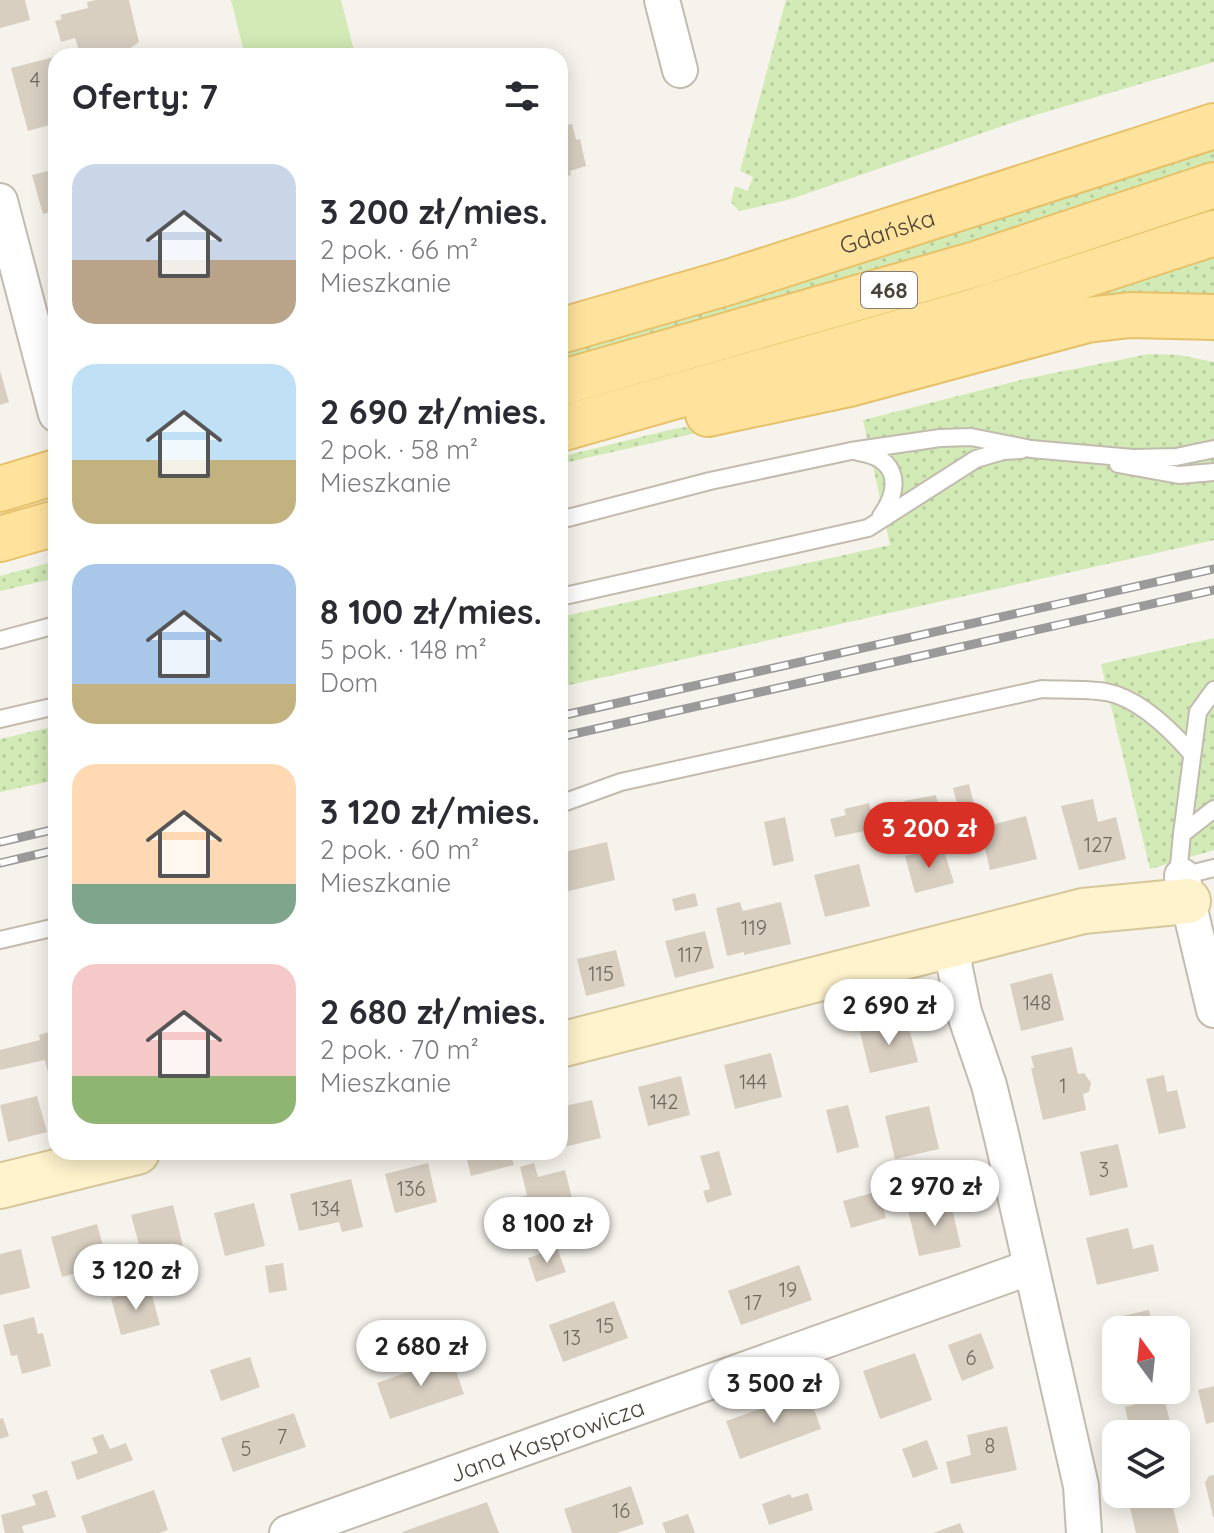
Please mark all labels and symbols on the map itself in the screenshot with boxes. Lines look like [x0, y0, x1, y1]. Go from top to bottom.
house number: 4 [30, 67, 40, 92]
street label: Gdańska [836, 202, 938, 260]
road number: 468 [861, 272, 917, 308]
pin: 3 200 zł [846, 802, 1012, 870]
house number: 127 [1084, 832, 1112, 857]
house number: 119 [741, 915, 767, 940]
house number: 117 [677, 942, 703, 967]
house number: 115 [588, 961, 614, 986]
pin: 2 690 zł [806, 979, 972, 1047]
house number: 148 [1023, 990, 1051, 1015]
house number: 144 [739, 1069, 767, 1094]
house number: 1 [1059, 1073, 1067, 1098]
house number: 142 [650, 1089, 678, 1114]
house number: 3 [1099, 1157, 1109, 1182]
pin: 2 970 zł [852, 1160, 1018, 1228]
house number: 136 [397, 1176, 426, 1201]
house number: 134 [312, 1196, 340, 1221]
pin: 8 100 zł [464, 1197, 630, 1265]
pin: 3 120 zł [53, 1244, 219, 1312]
house number: 19 [779, 1277, 797, 1302]
house number: 17 [744, 1290, 762, 1315]
house number: 15 [596, 1313, 614, 1338]
north arrow [1102, 1316, 1190, 1404]
pin: 2 680 zł [338, 1320, 504, 1388]
house number: 13 [563, 1325, 581, 1350]
house number: 6 [966, 1345, 977, 1370]
pin: 3 500 zł [691, 1357, 857, 1425]
street label: Jana Kasprowicza [445, 1391, 648, 1489]
house number: 7 [277, 1424, 287, 1449]
house number: 8 [985, 1433, 995, 1458]
house number: 5 [241, 1436, 251, 1461]
house number: 16 [612, 1498, 630, 1523]

